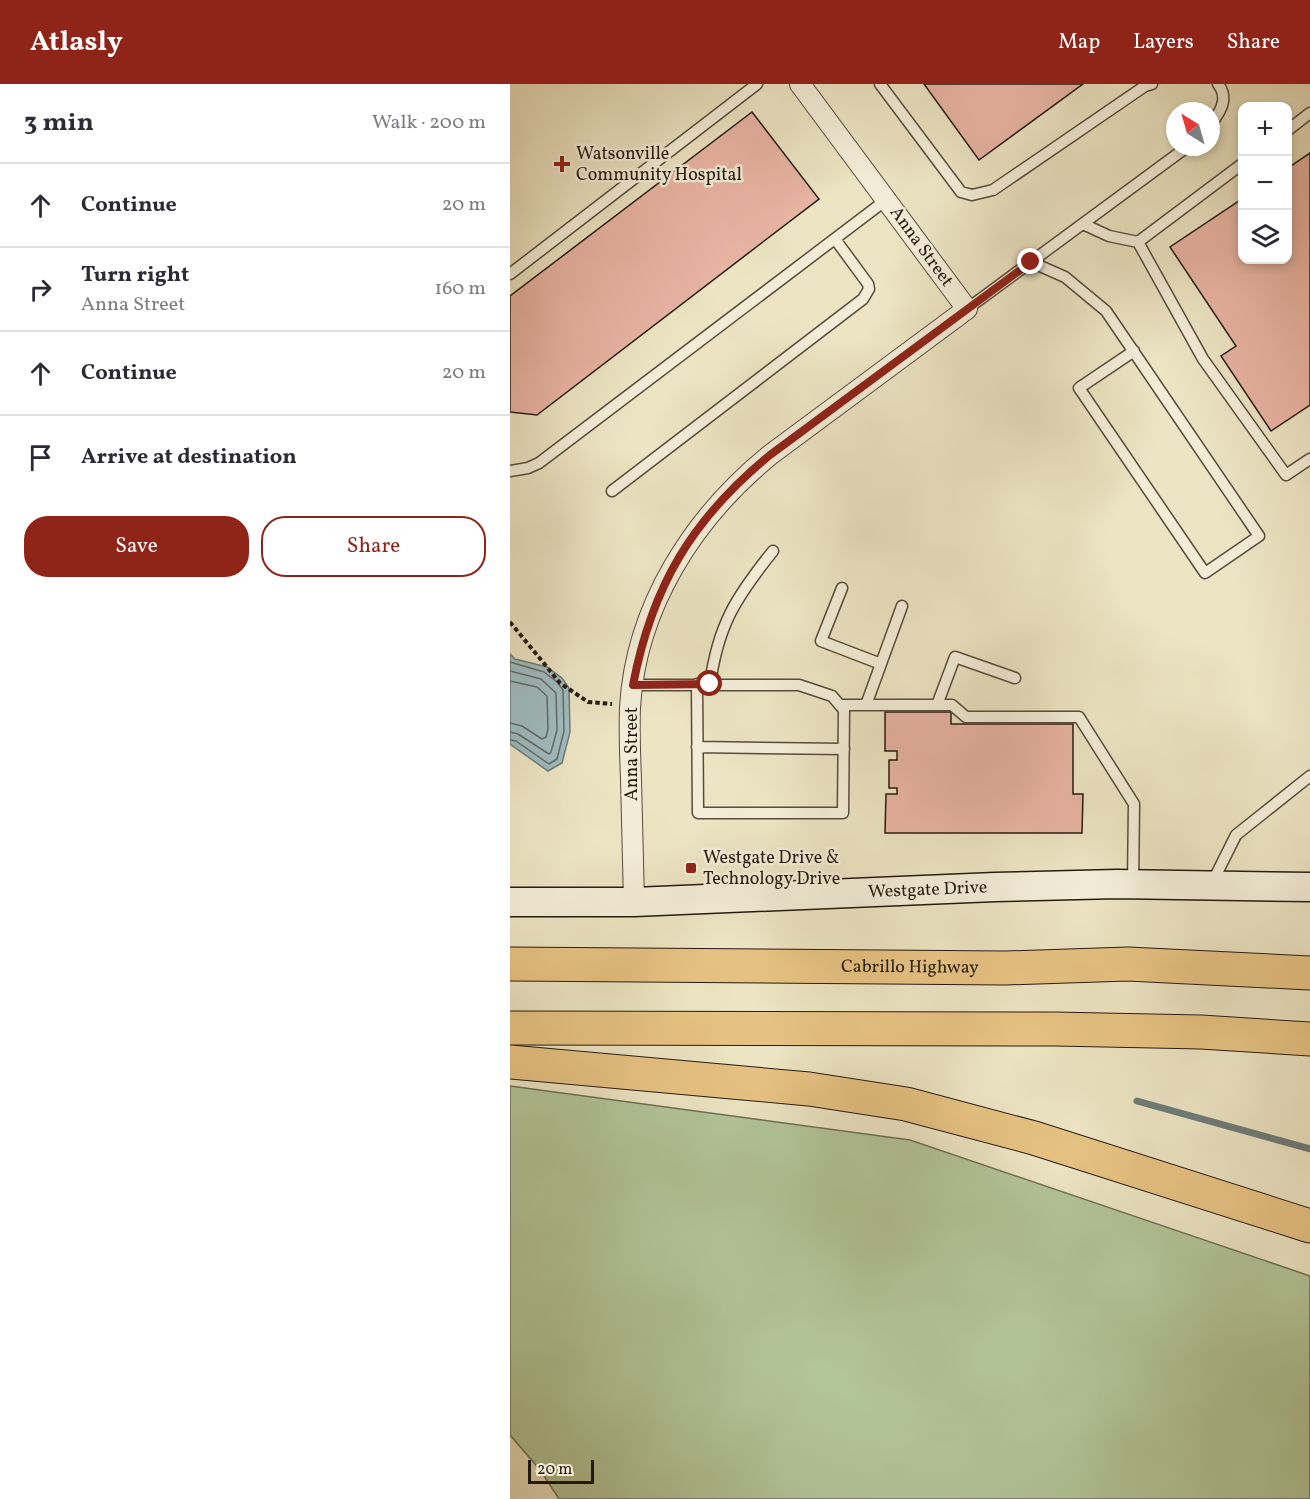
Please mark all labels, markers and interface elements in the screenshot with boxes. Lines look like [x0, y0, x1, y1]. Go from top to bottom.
text: Atlasly [30, 23, 123, 62]
text: Map [1058, 28, 1100, 57]
text: Layers [1133, 28, 1194, 57]
text: Share [1227, 28, 1280, 57]
north arrow [1166, 102, 1220, 156]
map controls [1238, 102, 1292, 264]
button: + [1238, 102, 1292, 156]
text: 3 min [24, 105, 94, 141]
text: Walk · 200 m [372, 109, 486, 137]
place label: Watsonville Community Hospital [576, 142, 742, 188]
marker: Watsonville Community Hospital [553, 155, 571, 173]
button: − [1238, 156, 1292, 210]
icon: ahead [24, 189, 57, 222]
text: Continue [81, 190, 177, 221]
text: 20 m [442, 191, 486, 219]
street label: Anna Street [883, 202, 959, 292]
button: layers [1238, 210, 1292, 264]
route end [1017, 248, 1043, 274]
text: Turn right [81, 260, 189, 291]
icon: right [24, 273, 57, 306]
text: 160 m [434, 275, 486, 303]
text: Anna Street [81, 291, 185, 319]
icon: ahead [24, 357, 57, 390]
text: Continue [81, 358, 177, 389]
text: 20 m [442, 359, 486, 387]
icon: arrive [24, 441, 57, 474]
text: Arrive at destination [81, 442, 297, 473]
button: Save [24, 516, 249, 577]
button: Share [261, 516, 486, 577]
route start [696, 670, 722, 696]
street label: Anna Street [620, 707, 645, 801]
place label: Westgate Drive & Technology Drive [703, 846, 840, 892]
marker: Westgate Drive & Technology Drive [684, 861, 698, 875]
street label: Westgate Drive [868, 875, 988, 905]
street label: Cabrillo Highway [841, 954, 979, 980]
scale bar [528, 1457, 594, 1484]
text: 20 m [537, 1459, 572, 1481]

